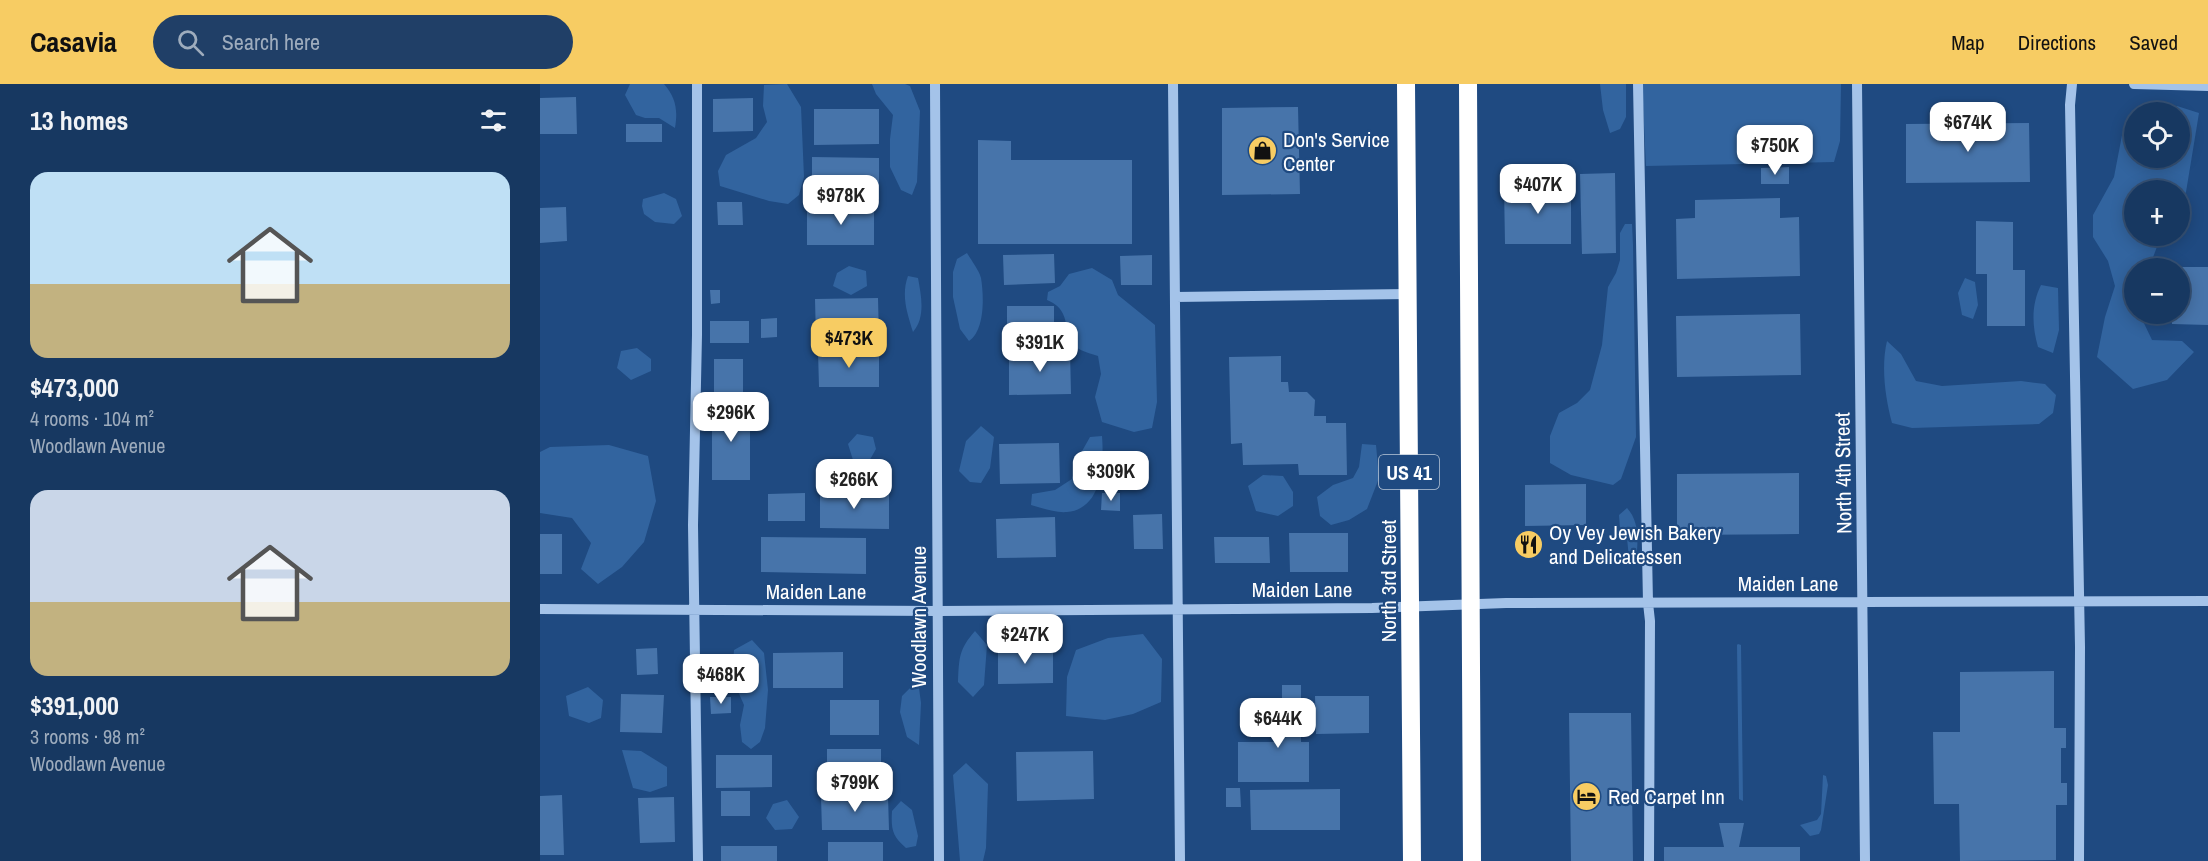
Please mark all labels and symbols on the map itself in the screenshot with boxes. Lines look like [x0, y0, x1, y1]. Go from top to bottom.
pin: $674K [1926, 102, 2010, 153]
place label: Don's Service Center [1283, 125, 1390, 178]
pin: $750K [1733, 125, 1817, 176]
shop icon: Don's Service Center [1246, 135, 1278, 167]
pin: $407K [1496, 164, 1580, 215]
pin: $978K [799, 175, 883, 226]
pin: $473K [807, 318, 891, 369]
pin: $391K [998, 322, 1082, 373]
pin: $296K [689, 392, 773, 443]
street label: North 4th Street [1827, 412, 1859, 534]
pin: $309K [1069, 451, 1153, 502]
road number: US 41 [1379, 455, 1439, 489]
pin: $266K [812, 459, 896, 510]
place label: Oy Vey Jewish Bakery and Delicatessen [1549, 518, 1722, 571]
street label: North 3rd Street [1374, 520, 1403, 642]
restaurant icon: Oy Vey Jewish Bakery and Delicatessen [1512, 528, 1544, 560]
street label: Woodlawn Avenue [904, 546, 933, 688]
street label: Maiden Lane [1738, 569, 1838, 598]
street label: Maiden Lane [1252, 575, 1352, 604]
street label: Maiden Lane [766, 577, 866, 606]
pin: $247K [983, 614, 1067, 665]
pin: $468K [679, 654, 763, 705]
pin: $644K [1236, 698, 1320, 749]
pin: $799K [813, 762, 897, 813]
hotel icon: Red Carpet Inn [1571, 780, 1603, 812]
place label: Red Carpet Inn [1608, 782, 1725, 811]

